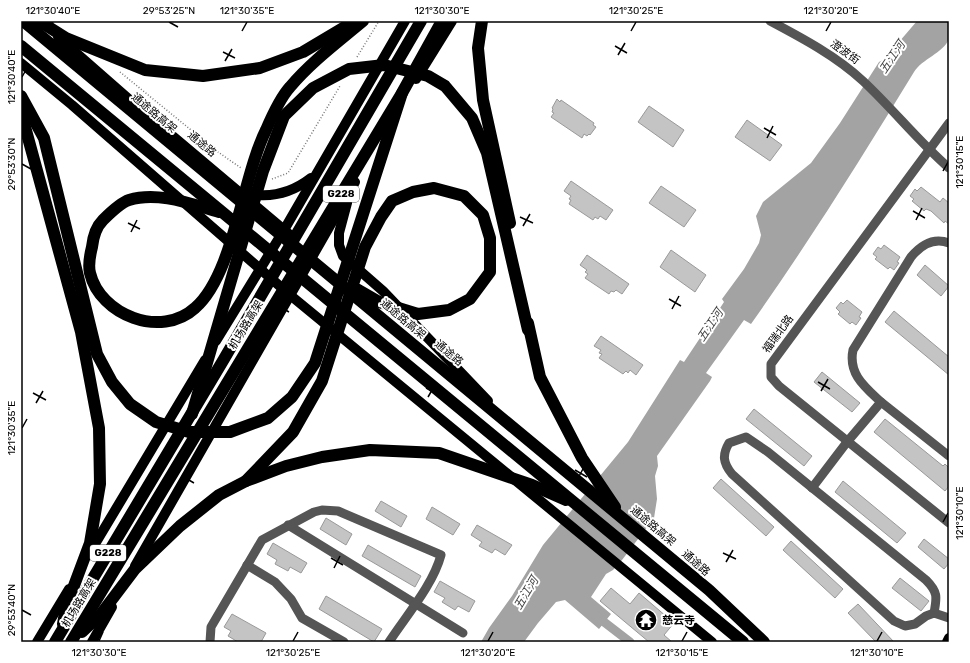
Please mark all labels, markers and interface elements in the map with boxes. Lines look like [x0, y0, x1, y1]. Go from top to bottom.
text: 121°30'40"E [26, 5, 80, 17]
text: 29°53'25"N [143, 5, 195, 17]
text: 121°30'35"E [220, 5, 274, 17]
text: 121°30'30"E [414, 5, 470, 17]
text: 121°30'25"E [609, 5, 663, 17]
text: 121°30'20"E [804, 5, 858, 17]
street label: 澄波街 [828, 37, 862, 67]
water label: 五江河 [876, 37, 909, 76]
text: 121°30'40"E [6, 50, 18, 104]
street label: 通途路高架 [129, 90, 179, 136]
street label: 通途路 [185, 128, 219, 160]
text: 121°30'15"E [954, 136, 966, 188]
text: 29°53'30"N [6, 138, 18, 190]
road number: G228 [323, 186, 359, 202]
street label: 通途路高架 [378, 296, 428, 342]
street label: 机场路高架 [226, 298, 266, 352]
water label: 五江河 [694, 305, 727, 344]
street label: 福瑞北路 [760, 312, 796, 356]
street label: 通途路 [432, 337, 466, 369]
text: 121°30'35"E [6, 401, 18, 455]
text: 121°30'10"E [954, 486, 966, 540]
street label: 通途路高架 [628, 503, 678, 549]
road number: G228 [90, 545, 126, 561]
street label: 通途路 [679, 547, 713, 579]
water label: 五江河 [511, 572, 542, 612]
street label: 机场路高架 [59, 576, 99, 630]
text: 29°53'40"N [6, 584, 18, 636]
temple icon: 慈云寺 [633, 607, 659, 633]
place label: 慈云寺 [662, 614, 695, 627]
text: 121°30'30"E [71, 647, 127, 659]
text: 121°30'25"E [266, 647, 320, 659]
text: 121°30'20"E [461, 647, 515, 659]
text: 121°30'15"E [656, 647, 708, 659]
text: 121°30'10"E [850, 647, 904, 659]

